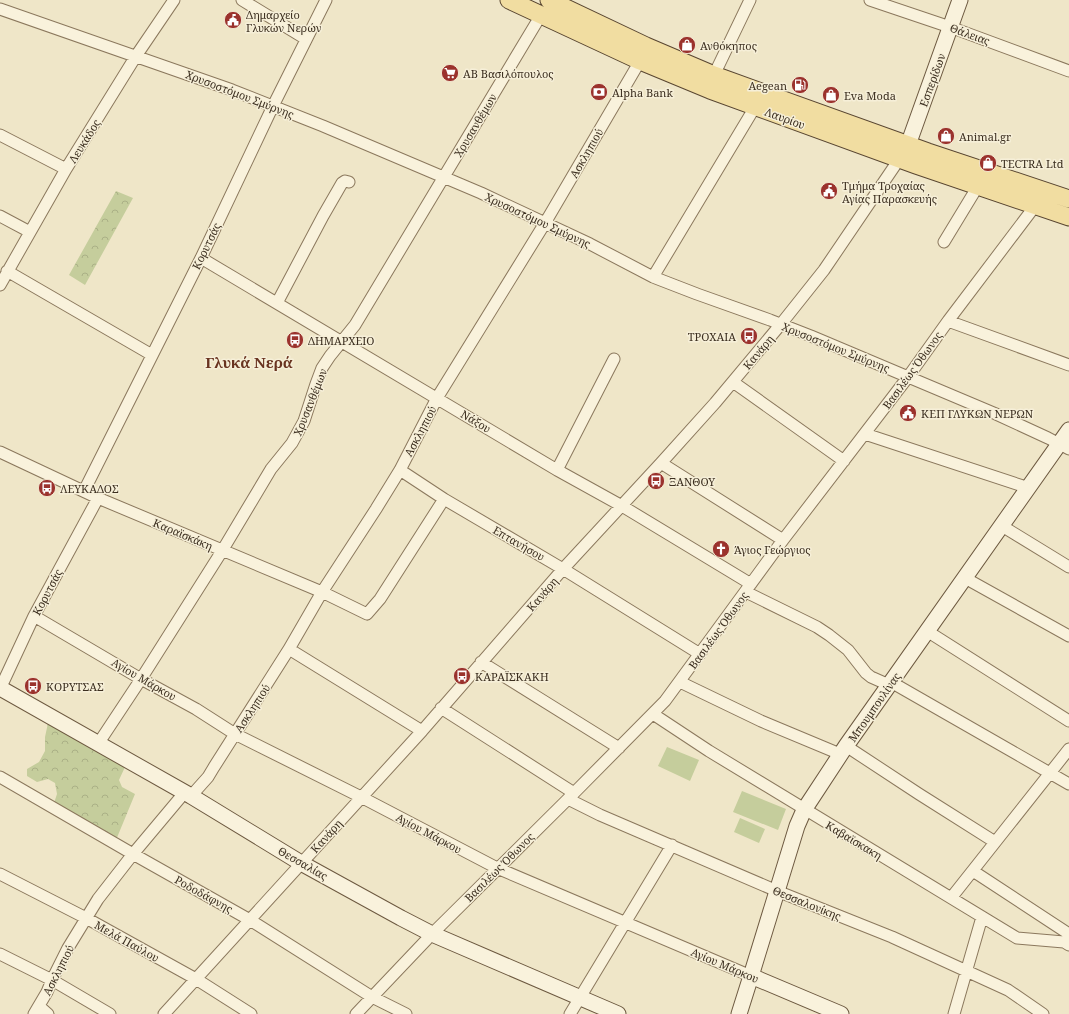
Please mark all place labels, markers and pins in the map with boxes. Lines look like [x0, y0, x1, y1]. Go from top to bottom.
place label: Δημαρχείο Γλυκών Νερών [246, 7, 322, 35]
public building icon: Δημαρχείο Γλυκών Νερών [223, 10, 243, 30]
shop icon: Ανθόκηπος [677, 35, 697, 55]
place label: Ανθόκηπος [700, 38, 757, 53]
supermarket icon: ΑΒ Βασιλόπουλος [440, 63, 460, 83]
place label: ΑΒ Βασιλόπουλος [463, 66, 554, 81]
fuel station icon: Aegean [790, 75, 810, 95]
place label: Aegean [748, 78, 787, 93]
bank icon: Alpha Bank [589, 82, 609, 102]
place label: Alpha Bank [612, 85, 673, 100]
shop icon: Eva Moda [821, 85, 841, 105]
place label: Eva Moda [844, 88, 896, 103]
shop icon: Animal.gr [936, 126, 956, 146]
place label: Animal.gr [959, 129, 1012, 144]
shop icon: TECTRA Ltd [978, 153, 998, 173]
place label: TECTRA Ltd [1001, 156, 1064, 171]
place label: Τμήμα Τροχαίας Αγίας Παρασκευής [842, 178, 937, 206]
public building icon: Τμήμα Τροχαίας Αγίας Παρασκευής [819, 181, 839, 201]
bus stop icon: ΤΡΟΧΑΙΑ [739, 326, 759, 346]
place label: ΤΡΟΧΑΙΑ [688, 329, 736, 344]
bus stop icon: ΔΗΜΑΡΧΕΙΟ [285, 330, 305, 350]
place label: ΔΗΜΑΡΧΕΙΟ [308, 333, 375, 348]
public building icon: ΚΕΠ ΓΛΥΚΩΝ ΝΕΡΩΝ [898, 403, 918, 423]
place label: ΚΕΠ ΓΛΥΚΩΝ ΝΕΡΩΝ [921, 406, 1034, 421]
bus stop icon: ΞΑΝΘΟΥ [646, 471, 666, 491]
place label: ΞΑΝΘΟΥ [669, 474, 715, 489]
bus stop icon: ΛΕΥΚΑΔΟΣ [37, 478, 57, 498]
place label: ΛΕΥΚΑΔΟΣ [60, 481, 119, 496]
church icon: Άγιος Γεώργιος [711, 539, 731, 559]
place label: Άγιος Γεώργιος [734, 542, 811, 557]
bus stop icon: ΚΑΡΑΪΣΚΑΚΗ [452, 666, 472, 686]
place label: ΚΑΡΑΪΣΚΑΚΗ [475, 669, 549, 684]
bus stop icon: ΚΟΡΥΤΣΑΣ [23, 676, 43, 696]
place label: ΚΟΡΥΤΣΑΣ [46, 679, 104, 694]

